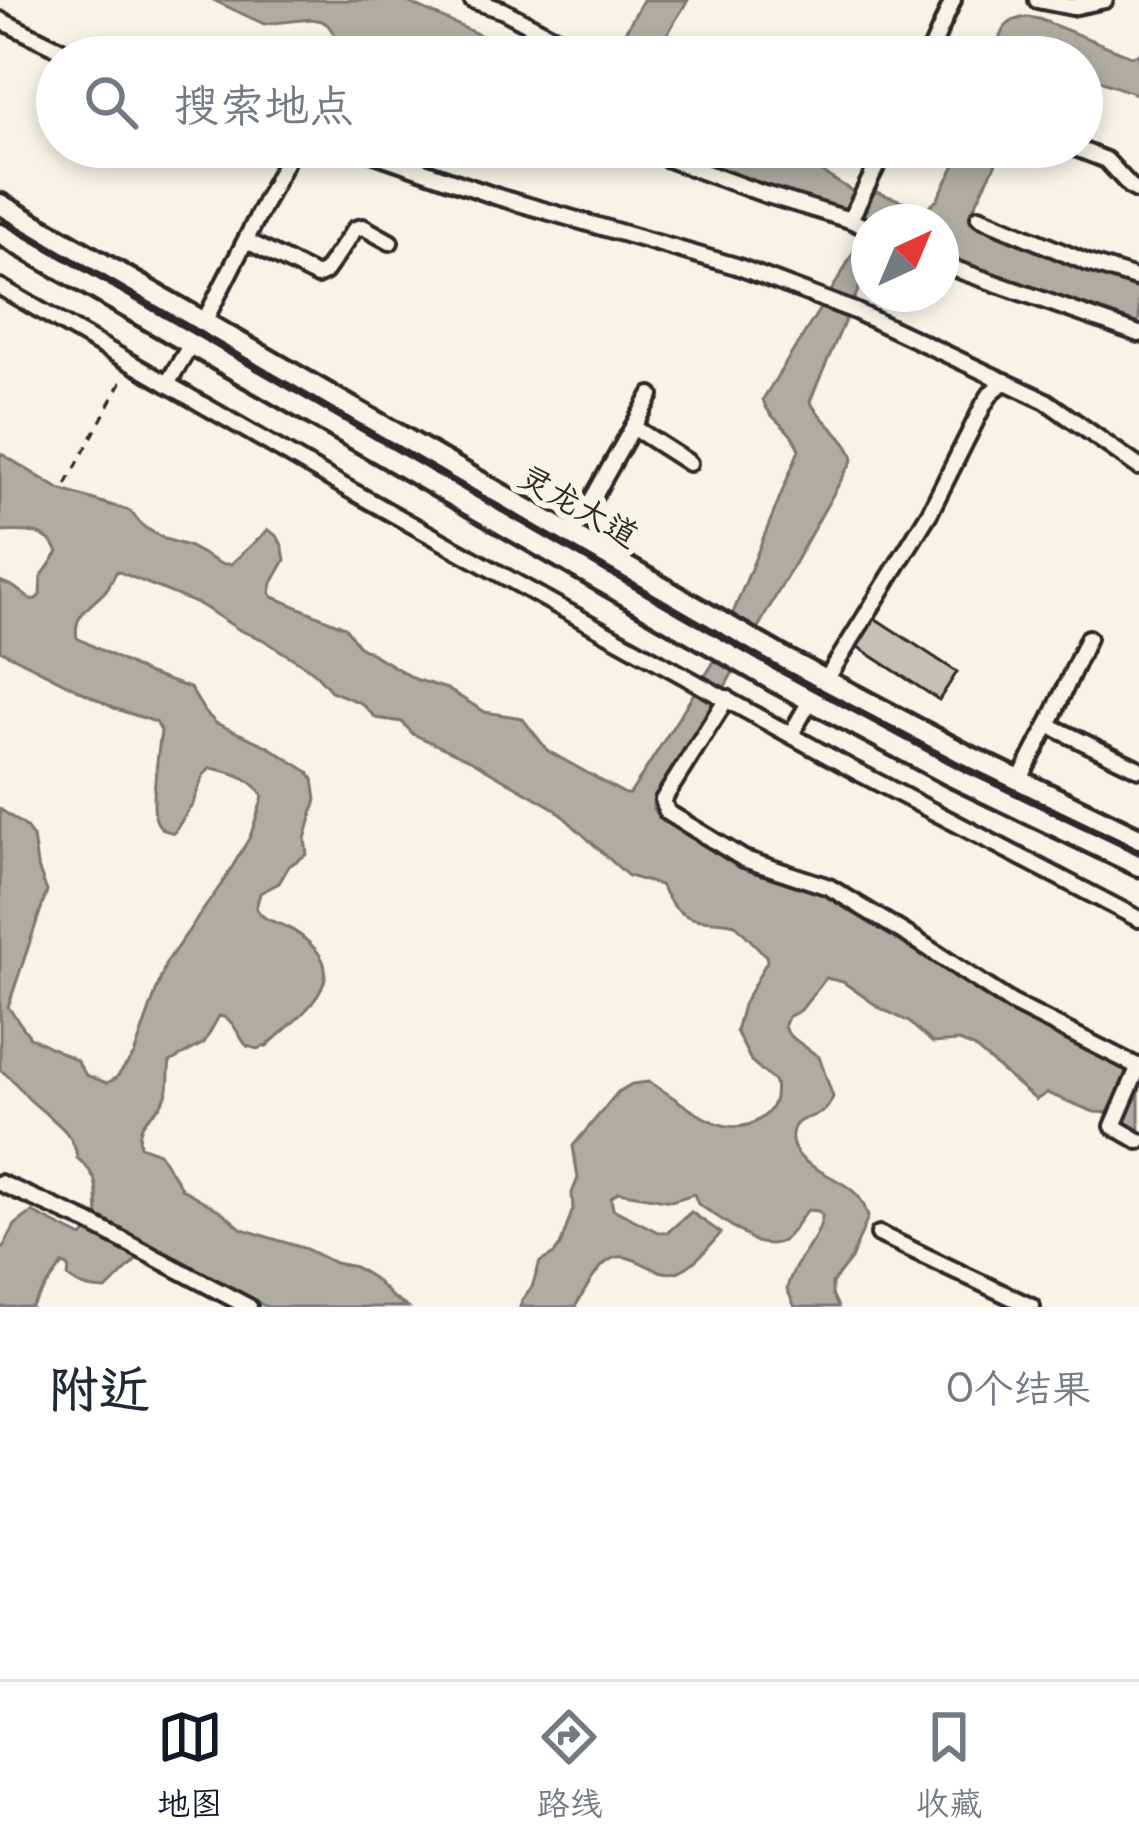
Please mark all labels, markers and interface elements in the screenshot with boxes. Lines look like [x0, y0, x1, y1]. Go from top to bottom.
search box [36, 36, 1103, 168]
text: 搜索地点 [174, 68, 354, 136]
icon: search [78, 69, 144, 135]
north arrow [851, 204, 959, 312]
street label: 灵龙大道 [510, 449, 650, 558]
text: 附近 [48, 1347, 150, 1424]
text: 0个结果 [945, 1356, 1091, 1415]
tab: 地图 [157, 1704, 223, 1826]
tab: 路线 [536, 1704, 602, 1826]
tab: 收藏 [916, 1704, 982, 1826]

